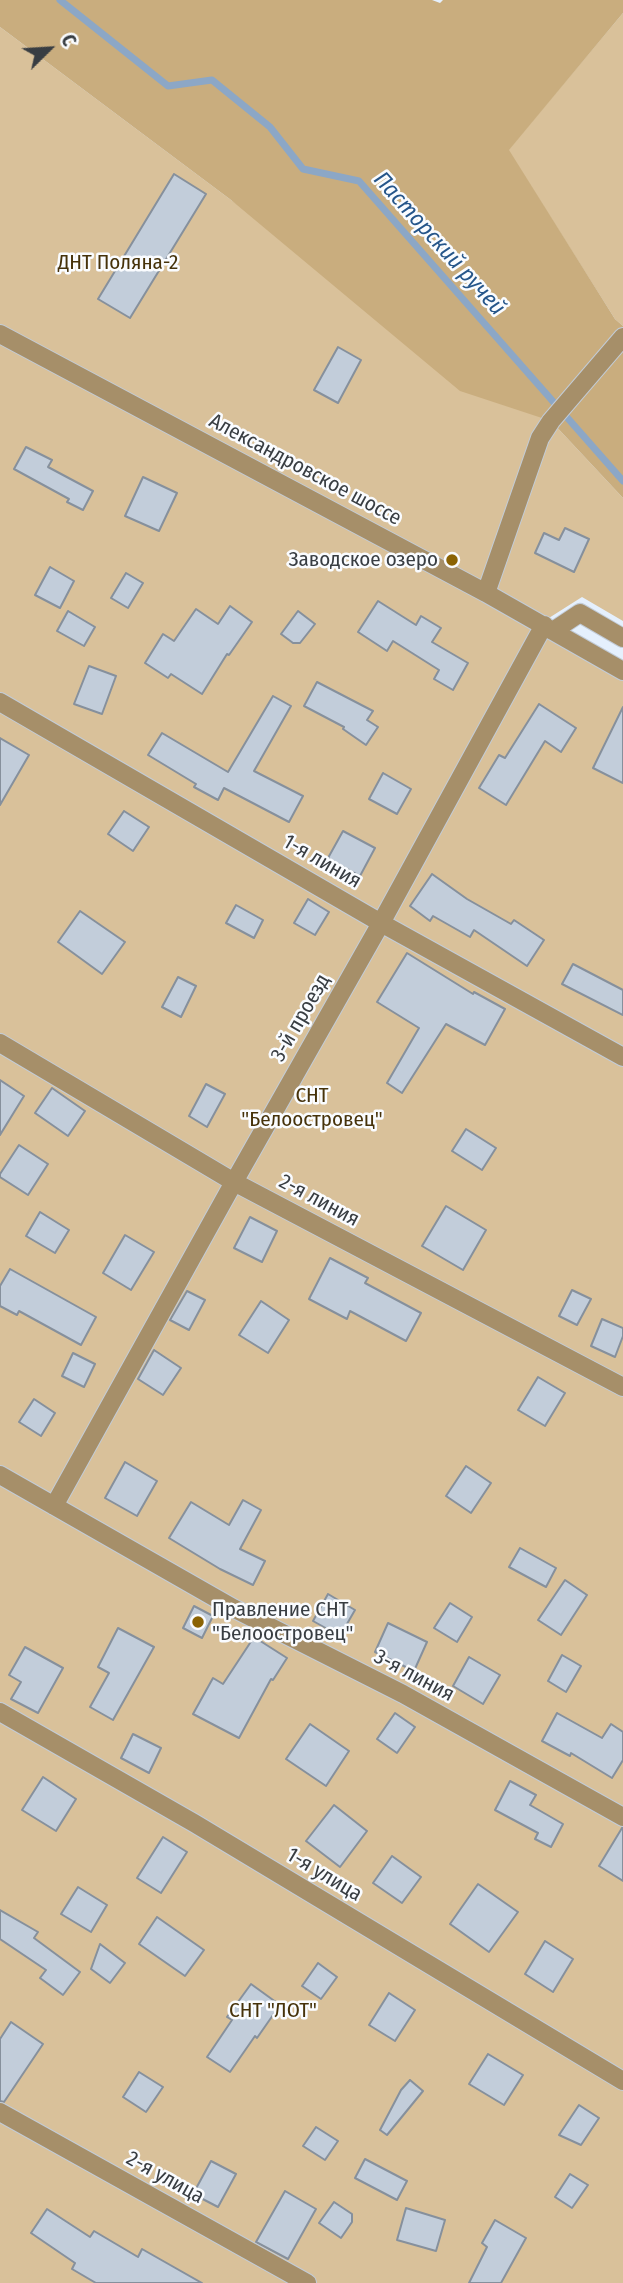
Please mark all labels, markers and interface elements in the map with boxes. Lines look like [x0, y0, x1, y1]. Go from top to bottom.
north arrow [14, 14, 84, 84]
text: С [56, 31, 81, 49]
water label: Пасторский ручей [367, 166, 511, 322]
park label: ДНТ Поляна-2 [58, 250, 178, 276]
street label: Александровское шоссе [205, 409, 405, 531]
place label: Заводское озеро [289, 547, 438, 573]
marker: Заводское озеро [444, 552, 460, 568]
street label: 1-я линия [278, 830, 366, 894]
street label: 3-й проезд [266, 970, 336, 1066]
park label: СНТ "Белоостровец" [241, 1083, 383, 1133]
street label: 2-я линия [275, 1169, 363, 1233]
place label: Правление СНТ "Белоостровец" [212, 1597, 353, 1647]
marker: Правление СНТ "Белоостровец" [190, 1614, 206, 1630]
street label: 3-я линия [370, 1644, 458, 1708]
street label: 1-я улица [282, 1843, 366, 1907]
park label: СНТ "ЛОТ" [229, 1998, 317, 2024]
street label: 2-я улица [122, 2146, 208, 2210]

